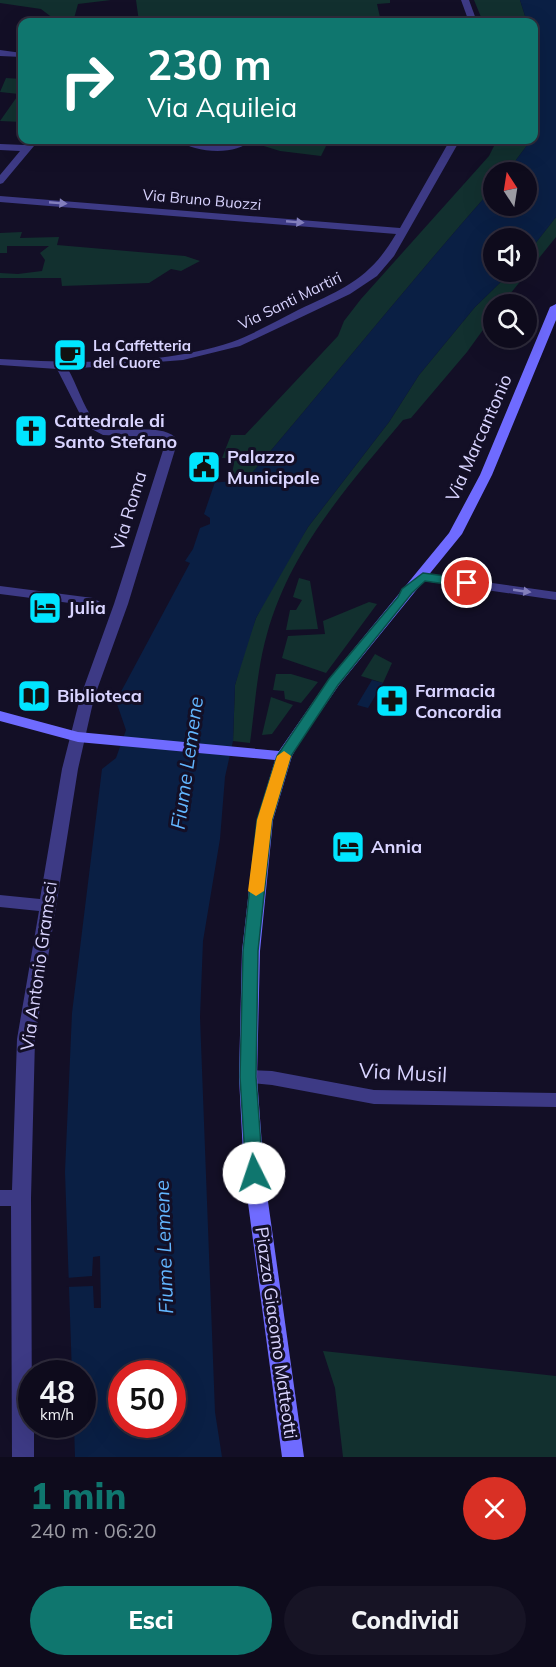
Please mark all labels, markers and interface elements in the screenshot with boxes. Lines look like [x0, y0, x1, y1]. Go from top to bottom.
text: 230 m [147, 38, 272, 91]
icon: right [48, 42, 126, 120]
text: Via Aquileia [147, 90, 297, 124]
north arrow [483, 162, 537, 216]
map controls [483, 162, 537, 348]
street label: Via Bruno Buozzi [142, 185, 262, 214]
one-way arrow [49, 198, 68, 208]
one-way arrow [285, 218, 304, 227]
button: sound [483, 228, 537, 282]
street label: Via Santi Martiri [235, 267, 344, 334]
button: search [483, 294, 537, 348]
place label: La Caffetteria del Cuore [93, 336, 191, 372]
cafe icon: La Caffetteria del Cuore [52, 337, 88, 373]
street label: Via Marcantonio [440, 371, 517, 505]
place label: Cattedrale di Santo Stefano [54, 409, 177, 453]
church icon: Cattedrale di Santo Stefano [13, 413, 49, 449]
place label: Palazzo Municipale [227, 445, 320, 489]
public building icon: Palazzo Municipale [186, 449, 222, 485]
street label: Via Roma [106, 469, 151, 553]
pin [441, 557, 492, 608]
icon: arrive [450, 566, 483, 599]
one-way arrow [513, 586, 532, 595]
hotel icon: Julia [27, 590, 63, 626]
place label: Julia [68, 596, 106, 619]
library icon: Biblioteca [16, 678, 52, 714]
place label: Farmacia Concordia [415, 679, 502, 723]
pharmacy icon: Farmacia Concordia [374, 683, 410, 719]
place label: Biblioteca [57, 684, 142, 707]
water label: Fiume Lemene [165, 695, 208, 831]
hotel icon: Annia [330, 829, 366, 865]
place label: Annia [371, 835, 422, 858]
street label: Via Antonio Gramsci [15, 880, 62, 1052]
street label: Via Musil [358, 1057, 448, 1087]
position arrow [222, 1141, 286, 1205]
water label: Fiume Lemene [149, 1180, 178, 1314]
street label: Piazza Giacomo Matteotti [250, 1225, 303, 1441]
speed limit sign: 50 [108, 1360, 186, 1438]
text: 48 [39, 1373, 75, 1411]
text: km/h [40, 1405, 74, 1424]
text: 1 min [30, 1473, 126, 1518]
button: close [463, 1477, 526, 1540]
text: 240 m · 06:20 [30, 1518, 156, 1543]
button: Esci [30, 1586, 272, 1655]
button: Condividi [284, 1586, 526, 1655]

